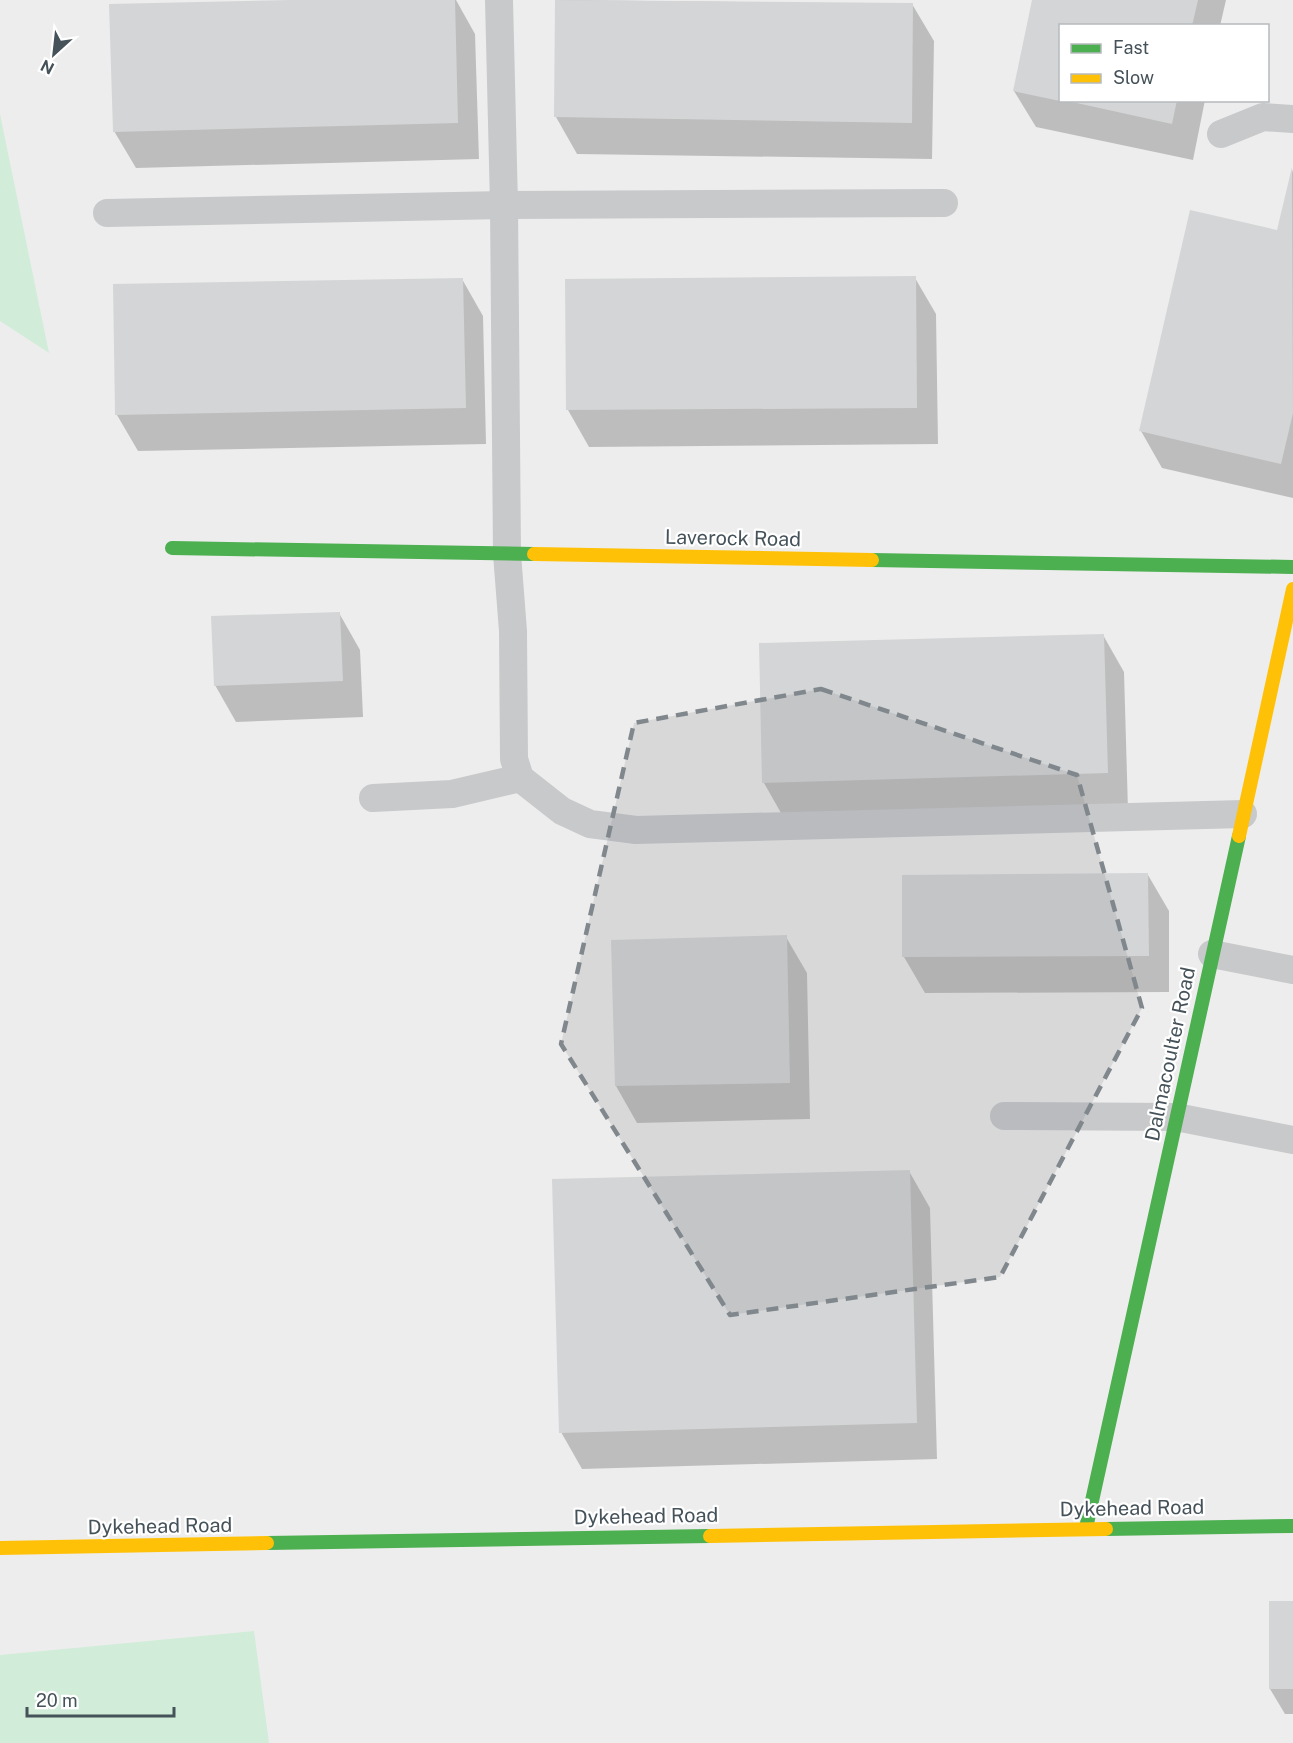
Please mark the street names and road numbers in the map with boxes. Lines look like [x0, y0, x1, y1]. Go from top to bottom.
street label: Laverock Road [665, 525, 801, 551]
street label: Dalmacoulter Road [1140, 965, 1200, 1143]
street label: Dykehead Road [1059, 1495, 1205, 1521]
street label: Dykehead Road [573, 1503, 719, 1529]
street label: Dykehead Road [87, 1513, 233, 1539]

